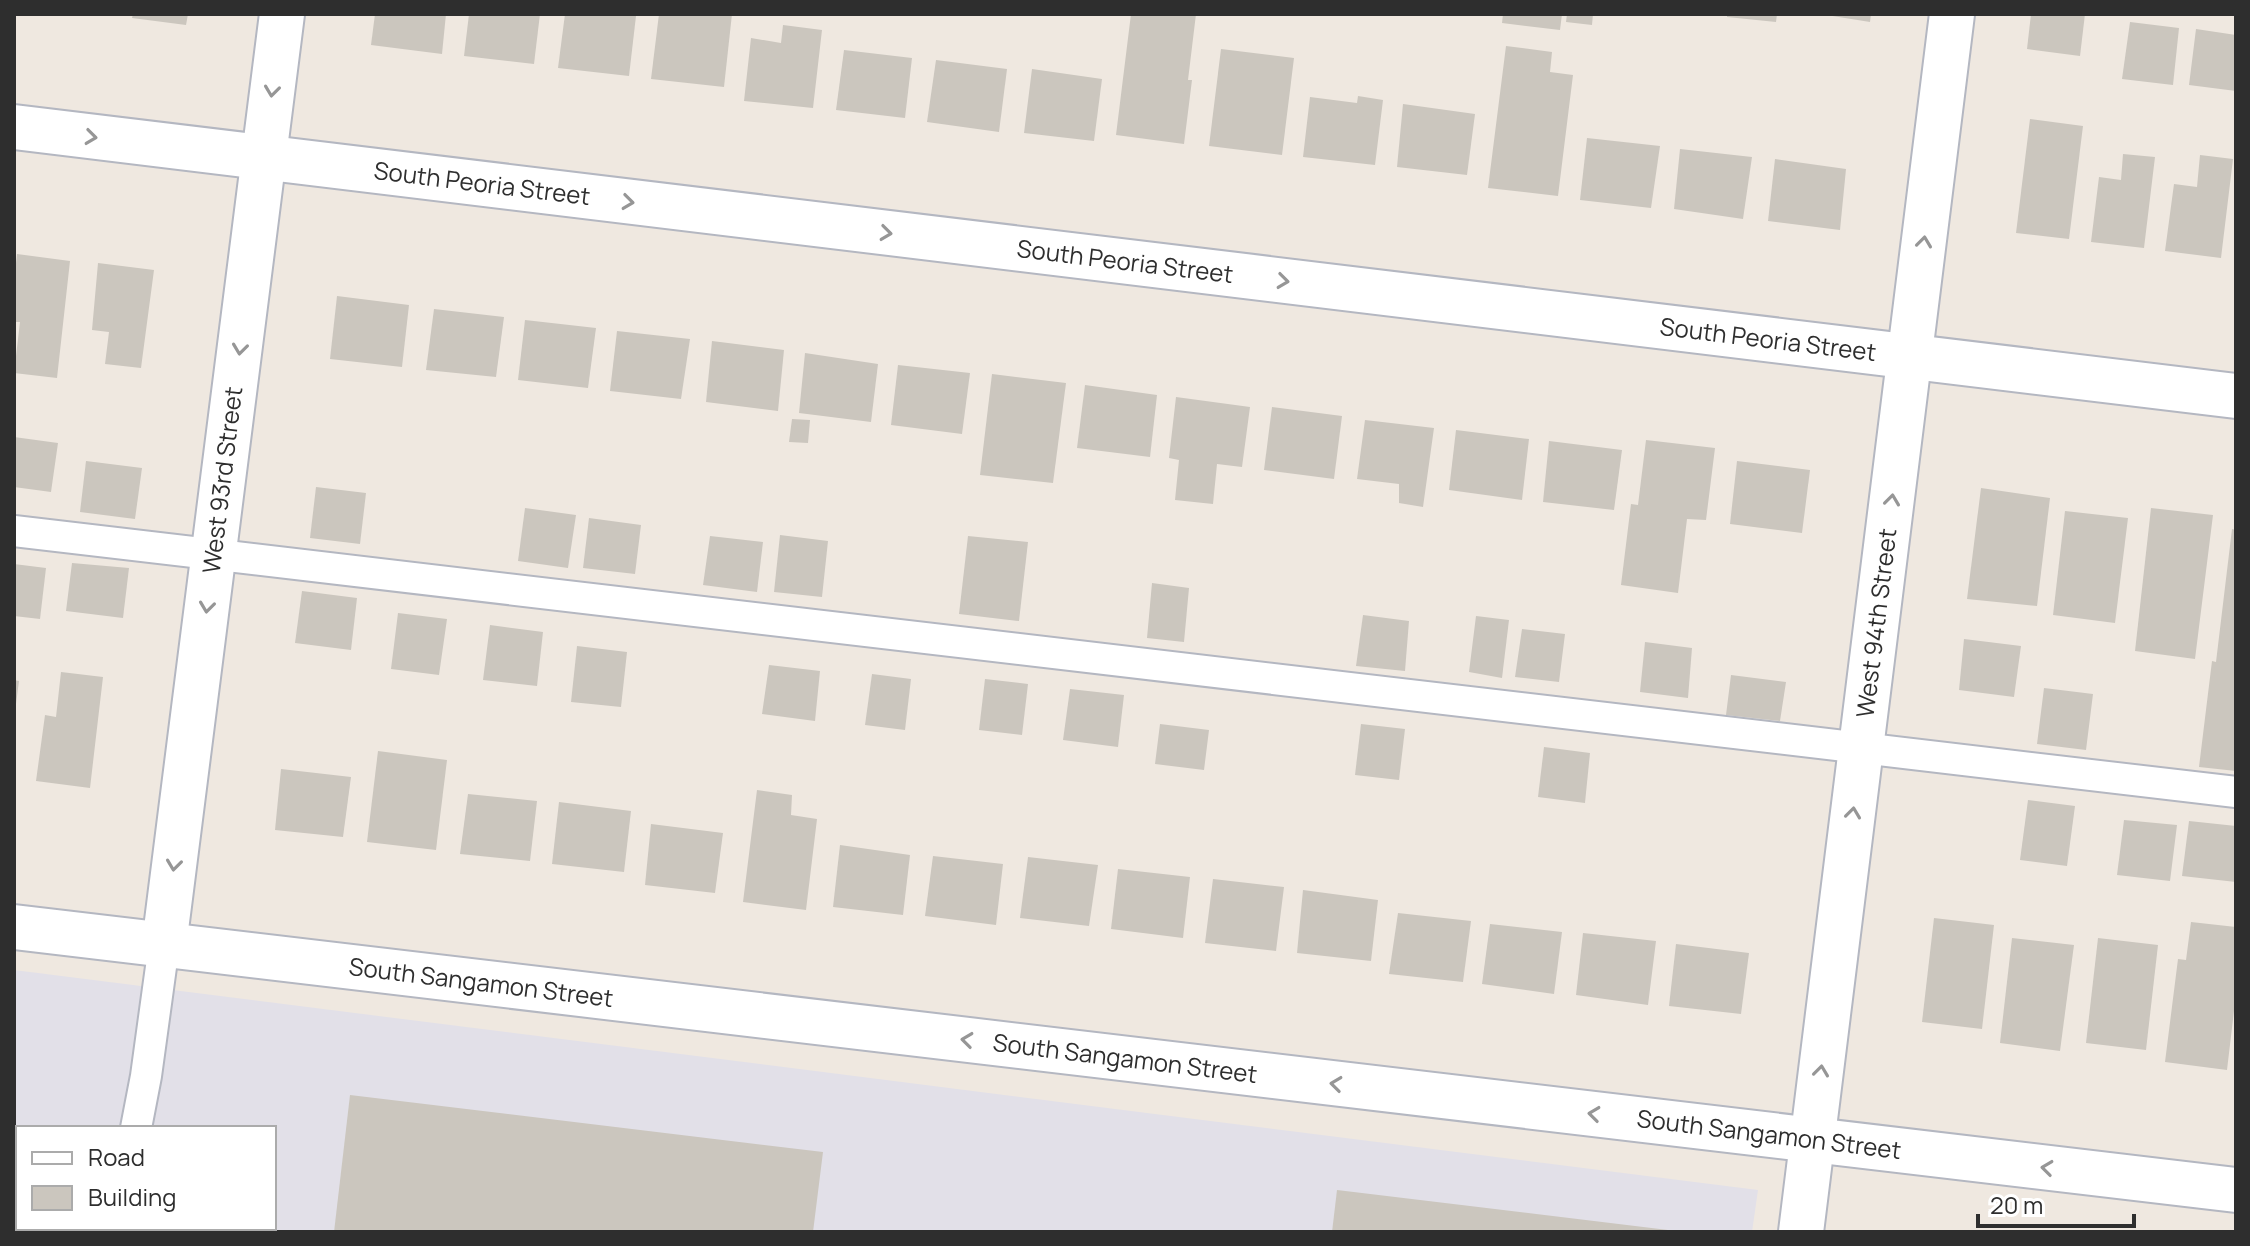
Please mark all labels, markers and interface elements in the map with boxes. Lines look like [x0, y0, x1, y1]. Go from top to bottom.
one-way arrow [264, 85, 281, 98]
one-way arrow [85, 128, 98, 145]
street label: South Peoria Street [372, 153, 592, 212]
one-way arrow [621, 193, 634, 210]
one-way arrow [879, 224, 893, 241]
street label: South Peoria Street [1015, 231, 1235, 290]
one-way arrow [1915, 235, 1932, 248]
one-way arrow [1276, 272, 1290, 289]
street label: South Peoria Street [1658, 309, 1878, 368]
one-way arrow [231, 343, 248, 356]
street label: West 93rd Street [194, 384, 249, 575]
one-way arrow [1883, 493, 1900, 507]
street label: West 94th Street [1848, 526, 1903, 719]
one-way arrow [199, 600, 216, 614]
one-way arrow [1844, 806, 1861, 820]
one-way arrow [166, 858, 183, 872]
street label: South Sangamon Street [347, 949, 615, 1014]
street label: South Sangamon Street [991, 1025, 1259, 1090]
one-way arrow [960, 1032, 973, 1049]
one-way arrow [1812, 1064, 1829, 1077]
one-way arrow [1329, 1076, 1343, 1093]
street label: South Sangamon Street [1635, 1101, 1903, 1166]
one-way arrow [1588, 1106, 1601, 1123]
legend [16, 1126, 276, 1230]
text: Road [88, 1140, 145, 1173]
one-way arrow [2040, 1160, 2054, 1177]
scale bar [1978, 1178, 2134, 1228]
text: Building [88, 1180, 176, 1213]
text: 20 m [1990, 1188, 2043, 1221]

